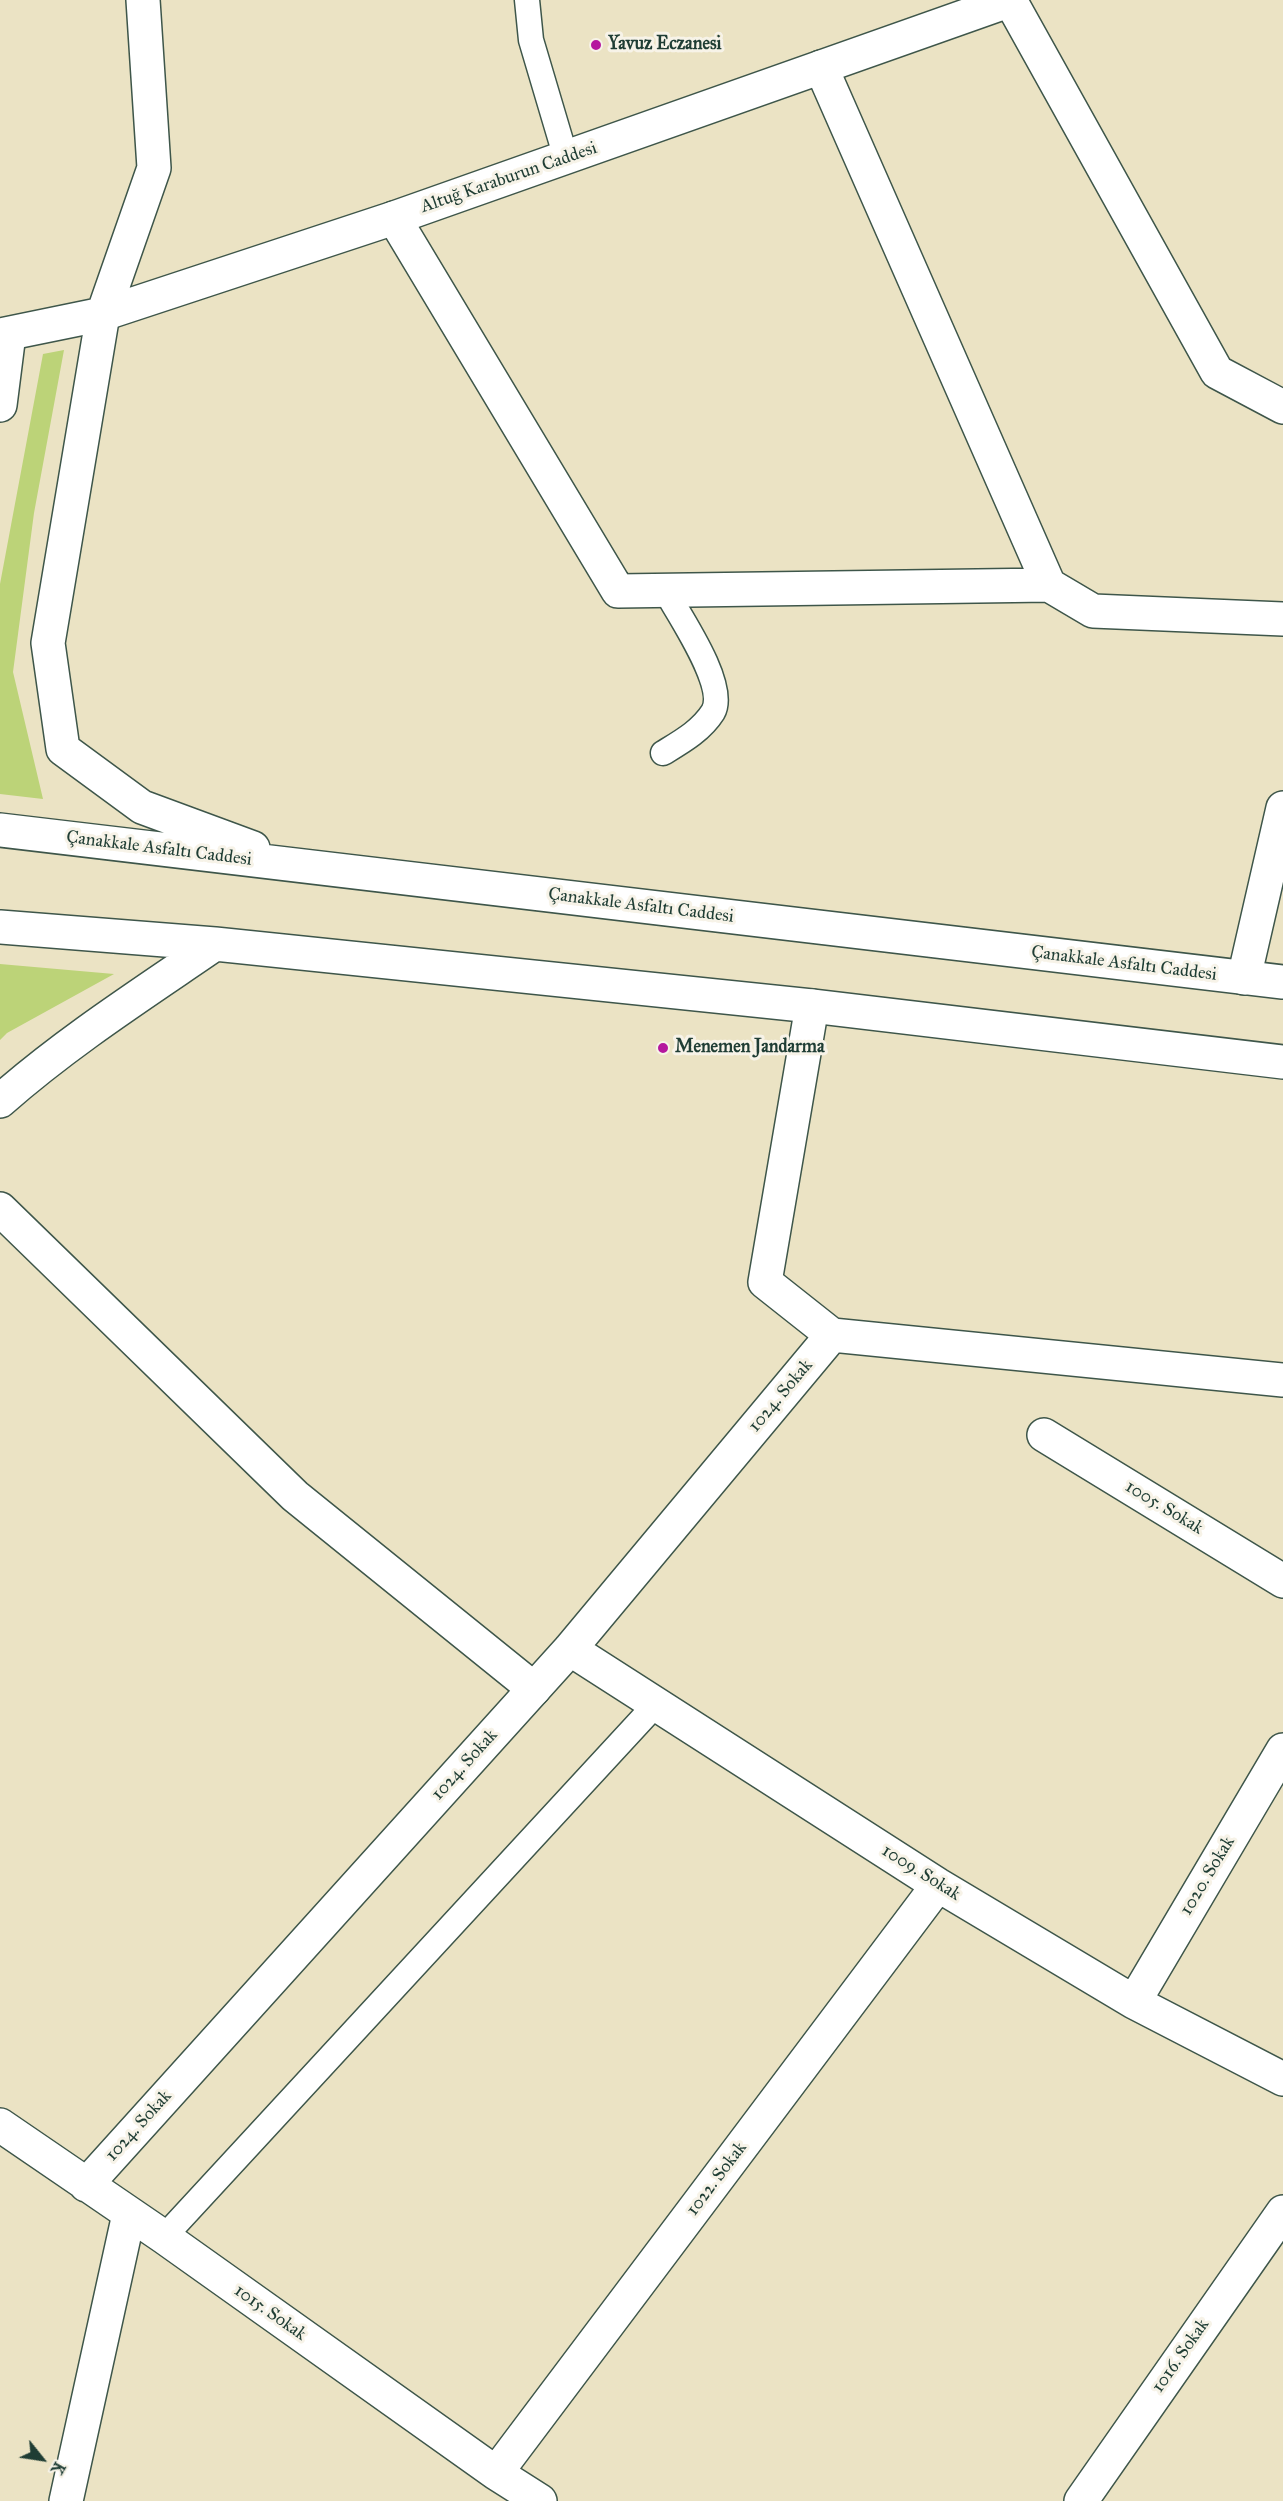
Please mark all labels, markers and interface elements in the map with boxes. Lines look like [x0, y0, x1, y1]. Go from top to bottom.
place label: Yavuz Eczanesi [608, 34, 721, 56]
marker: Yavuz Eczanesi [589, 38, 603, 52]
street label: Altuğ Karaburun Caddesi [418, 138, 600, 218]
street label: Çanakkale Asfaltı Caddesi [65, 827, 253, 871]
street label: Çanakkale Asfaltı Caddesi [547, 884, 735, 928]
street label: Çanakkale Asfaltı Caddesi [1030, 942, 1218, 986]
place label: Menemen Jandarma [675, 1037, 825, 1059]
marker: Menemen Jandarma [656, 1041, 670, 1055]
street label: 1024. Sokak [744, 1355, 818, 1437]
street label: 1005. Sokak [1121, 1476, 1207, 1540]
street label: 1024. Sokak [427, 1725, 503, 1805]
street label: 1020. Sokak [1176, 1833, 1240, 1919]
street label: 1009. Sokak [878, 1840, 964, 1906]
street label: 1024. Sokak [101, 2086, 177, 2166]
street label: 1022. Sokak [682, 2138, 752, 2220]
street label: 1015. Sokak [230, 2280, 310, 2346]
street label: 1016. Sokak [1148, 2315, 1214, 2397]
north arrow [12, 2429, 72, 2489]
text: K [47, 2459, 69, 2478]

